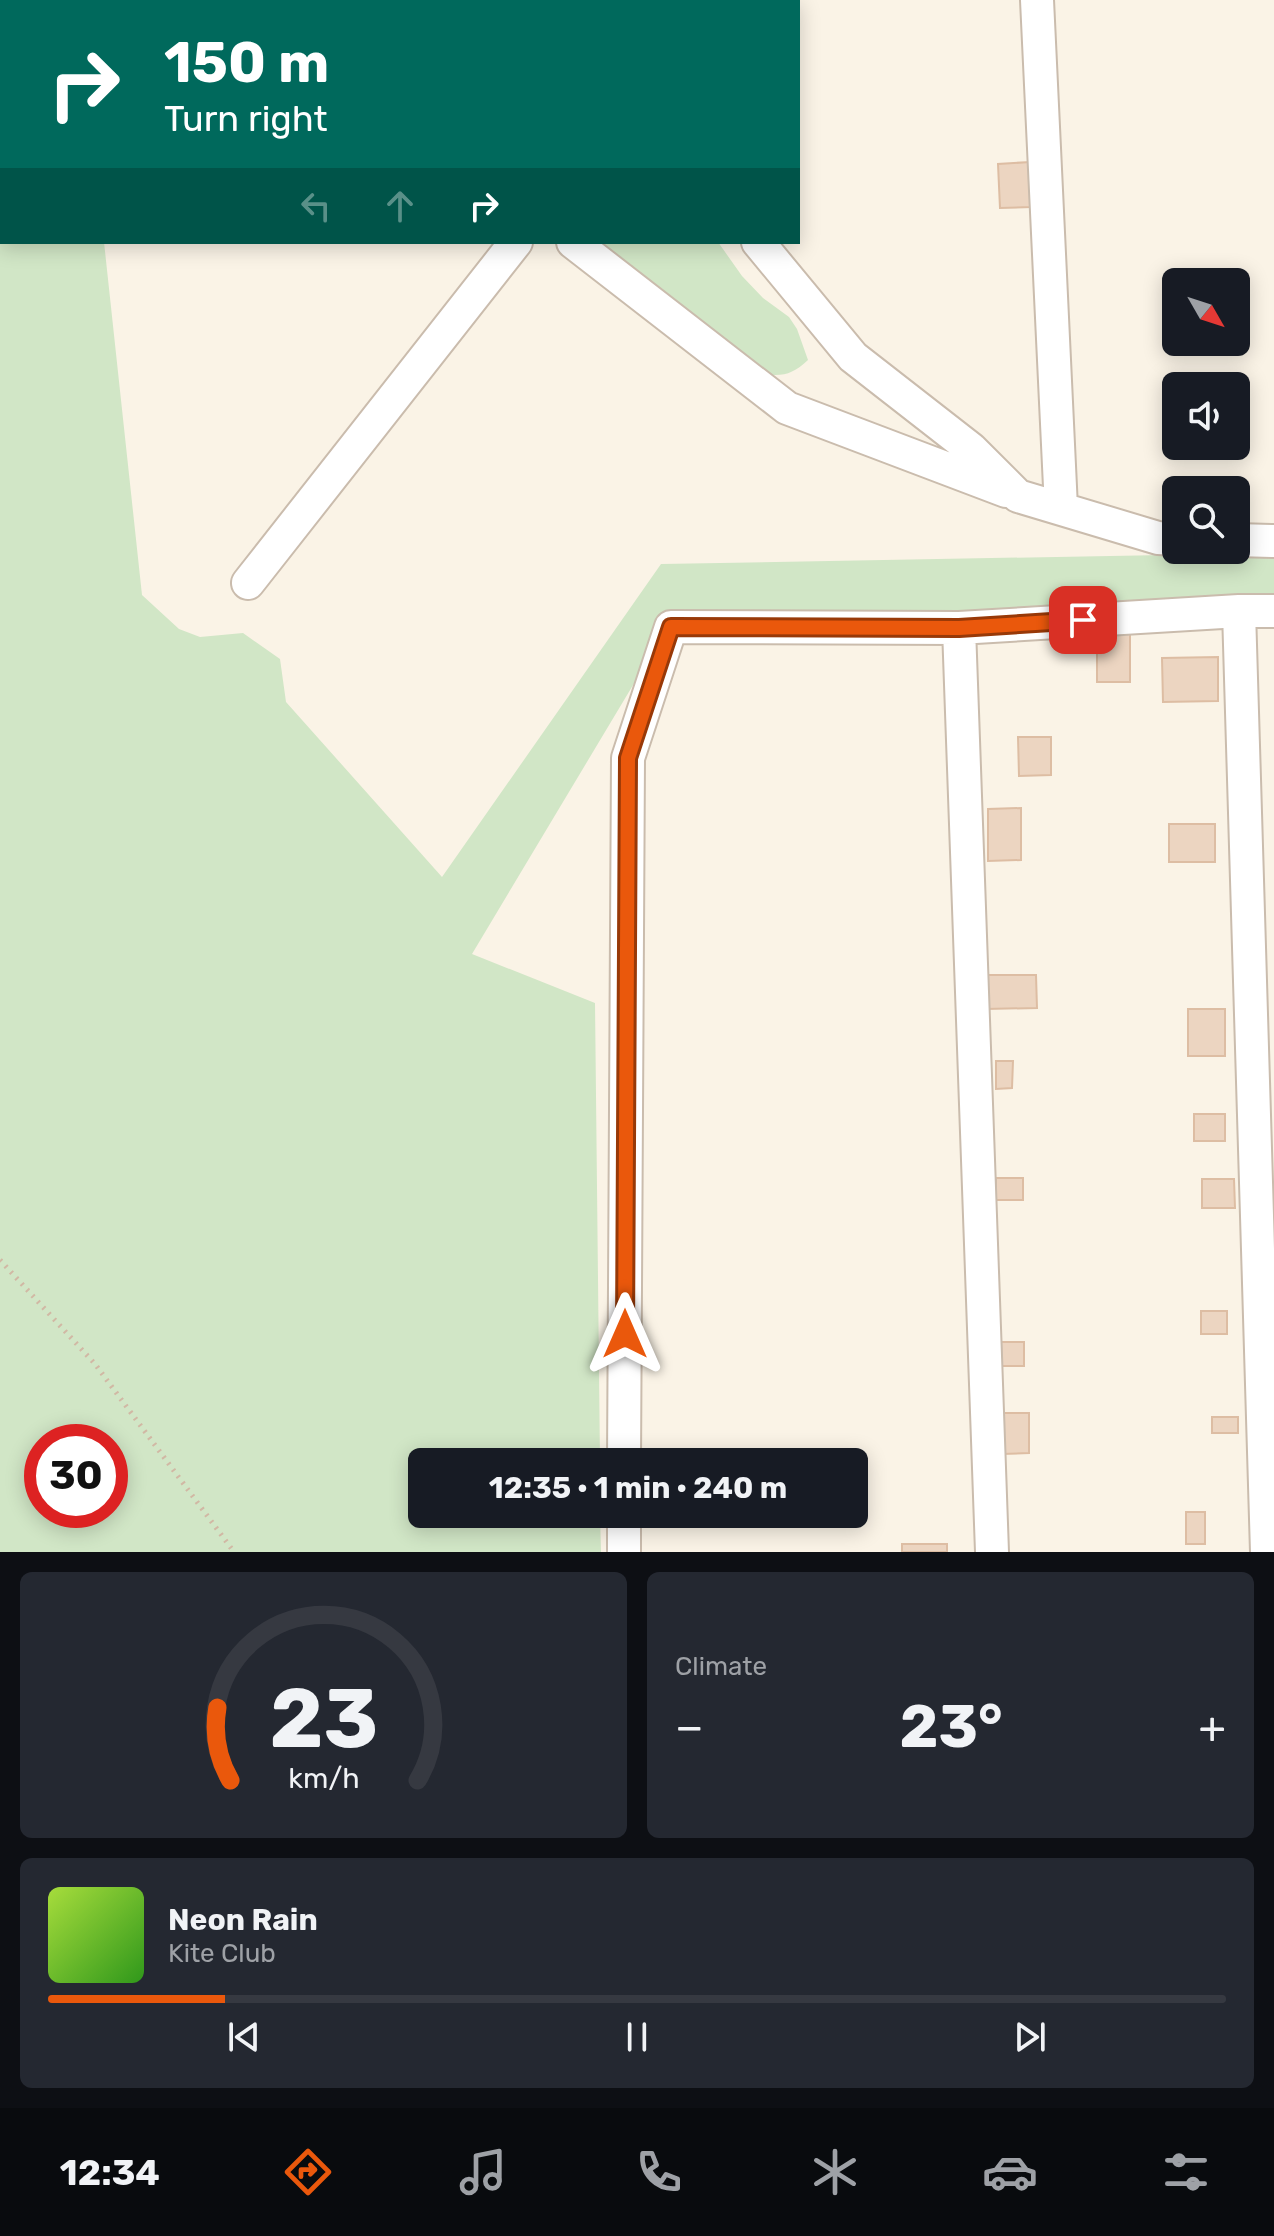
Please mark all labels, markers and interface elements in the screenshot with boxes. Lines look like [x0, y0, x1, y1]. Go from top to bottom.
text: 150 m [164, 30, 329, 96]
icon: right [32, 32, 136, 136]
text: Turn right [164, 97, 328, 140]
icon: left [294, 184, 338, 228]
icon: ahead [378, 184, 422, 228]
icon: right [462, 184, 506, 228]
north arrow [1162, 268, 1250, 356]
map controls [1162, 268, 1250, 564]
button: sound [1162, 372, 1250, 460]
button: search [1162, 476, 1250, 564]
pin [1049, 586, 1117, 654]
icon: arrive [1061, 598, 1105, 642]
position arrow [583, 1292, 667, 1376]
speed limit sign: 30 [24, 1424, 128, 1528]
text: 12:35 · 1 min · 240 m [489, 1470, 787, 1506]
text: Climate [675, 1651, 767, 1682]
text: 23 [269, 1669, 378, 1768]
text: 23° [899, 1691, 1003, 1762]
text: − [675, 1701, 704, 1753]
text: + [1199, 1701, 1226, 1753]
text: km/h [288, 1761, 359, 1795]
text: Neon Rain [168, 1902, 318, 1938]
text: Kite Club [168, 1938, 276, 1969]
icon: previous [222, 2015, 266, 2059]
icon: pause [615, 2015, 659, 2059]
icon: next [1008, 2015, 1052, 2059]
icon: directions [280, 2144, 336, 2200]
icon: music [455, 2144, 511, 2200]
icon: phone [631, 2144, 687, 2200]
icon: climate [807, 2144, 863, 2200]
icon: car [982, 2144, 1038, 2200]
icon: filters [1158, 2144, 1214, 2200]
text: 12:34 [60, 2151, 160, 2194]

